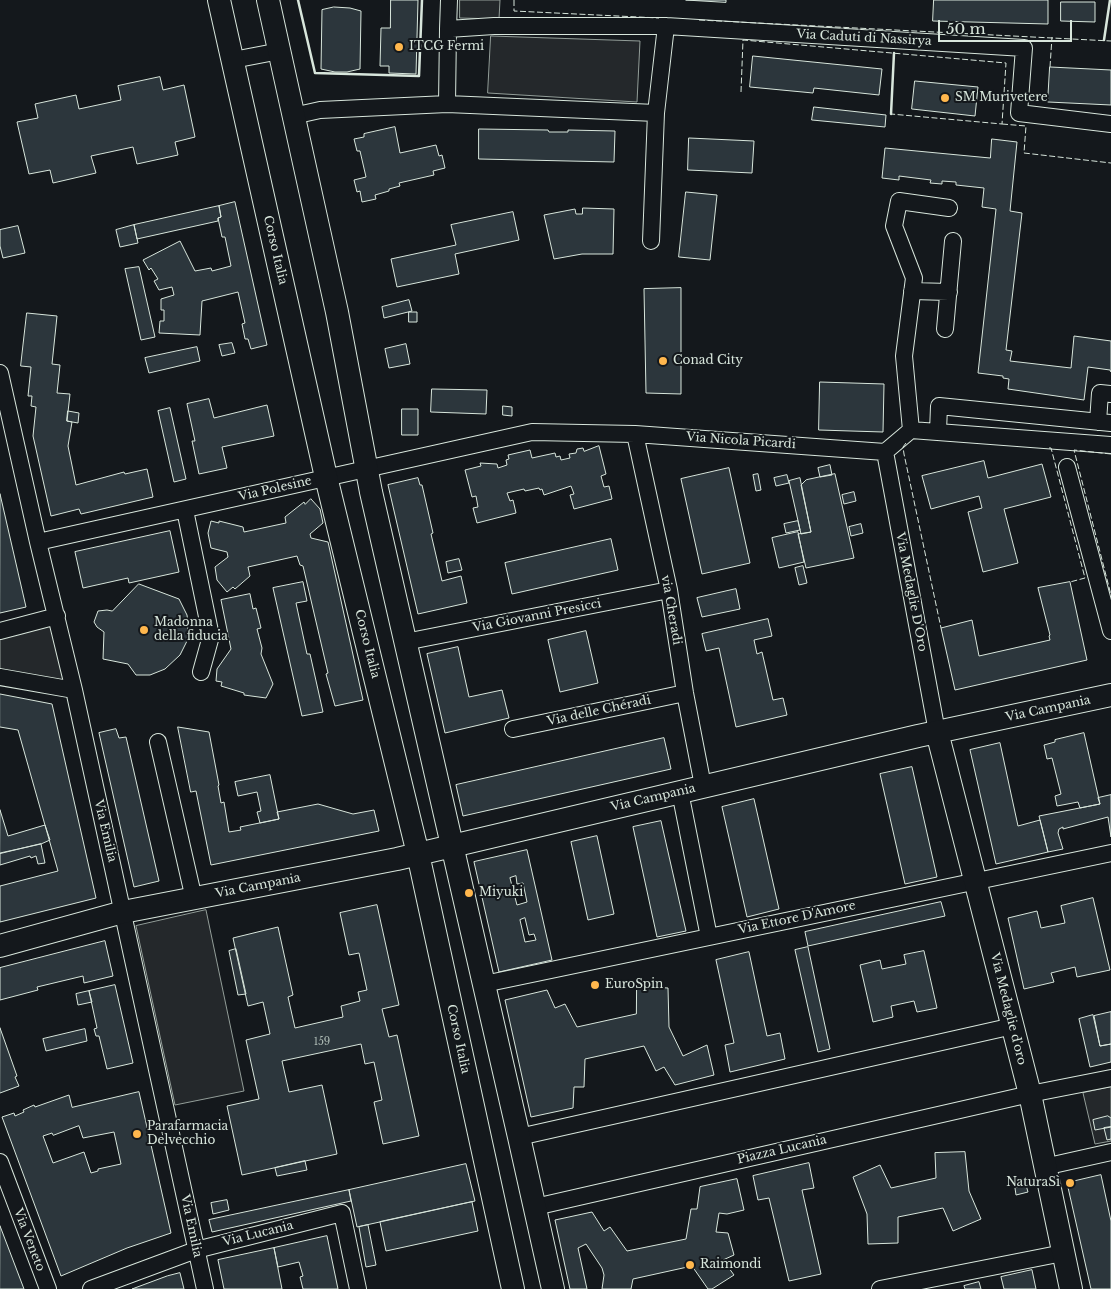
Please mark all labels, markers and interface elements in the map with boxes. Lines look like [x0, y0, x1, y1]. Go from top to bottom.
scale bar [941, 10, 1075, 42]
text: 50 m [946, 19, 986, 38]
street label: Via Caduti di Nassirya [796, 27, 932, 49]
place label: ITCG Fermi [409, 40, 484, 54]
marker: ITCG Fermi [393, 41, 405, 53]
place label: SM Murivetere [955, 91, 1048, 105]
marker: SM Murivetere [939, 92, 951, 104]
street label: Corso Italia [260, 214, 290, 286]
place label: Conad City [673, 354, 743, 368]
marker: Conad City [657, 355, 669, 367]
street label: Via Nicola Picardi [686, 430, 796, 452]
street label: Via Polesine [237, 474, 313, 504]
street label: Via Medaglie D'Oro [892, 531, 930, 653]
street label: via Cheradi [658, 574, 684, 646]
street label: Via Giovanni Presicci [471, 596, 603, 636]
street label: Corso Italia [351, 608, 383, 680]
place label: Madonna della fiducia [154, 616, 228, 644]
marker: Madonna della fiducia [138, 624, 150, 636]
street label: Via delle Chéradi [546, 693, 652, 729]
street label: Via Campania [1004, 693, 1092, 725]
street label: Via Campania [609, 781, 697, 815]
street label: Via Emilia [91, 798, 119, 864]
street label: Via Campania [214, 871, 302, 901]
place label: Miyuki [479, 886, 523, 900]
marker: Miyuki [463, 887, 475, 899]
street label: Via Ettore D'Amore [737, 899, 857, 937]
street label: Via Medaglie d'oro [987, 951, 1029, 1067]
place label: EuroSpin [605, 978, 663, 992]
marker: EuroSpin [589, 979, 601, 991]
street label: Corso Italia [444, 1003, 472, 1075]
house number: 159 [314, 1036, 330, 1048]
place label: Parafarmacia Delvecchio [147, 1120, 228, 1148]
marker: Parafarmacia Delvecchio [131, 1128, 143, 1140]
street label: Piazza Lucania [736, 1133, 828, 1167]
place label: NaturaSì [1006, 1176, 1060, 1190]
marker: NaturaSì [1064, 1177, 1076, 1189]
street label: Via Emilia [177, 1193, 205, 1259]
street label: Via Veneto [10, 1206, 48, 1274]
street label: Via Lucania [221, 1218, 295, 1250]
place label: Raimondi [700, 1258, 761, 1272]
marker: Raimondi [684, 1259, 696, 1271]

